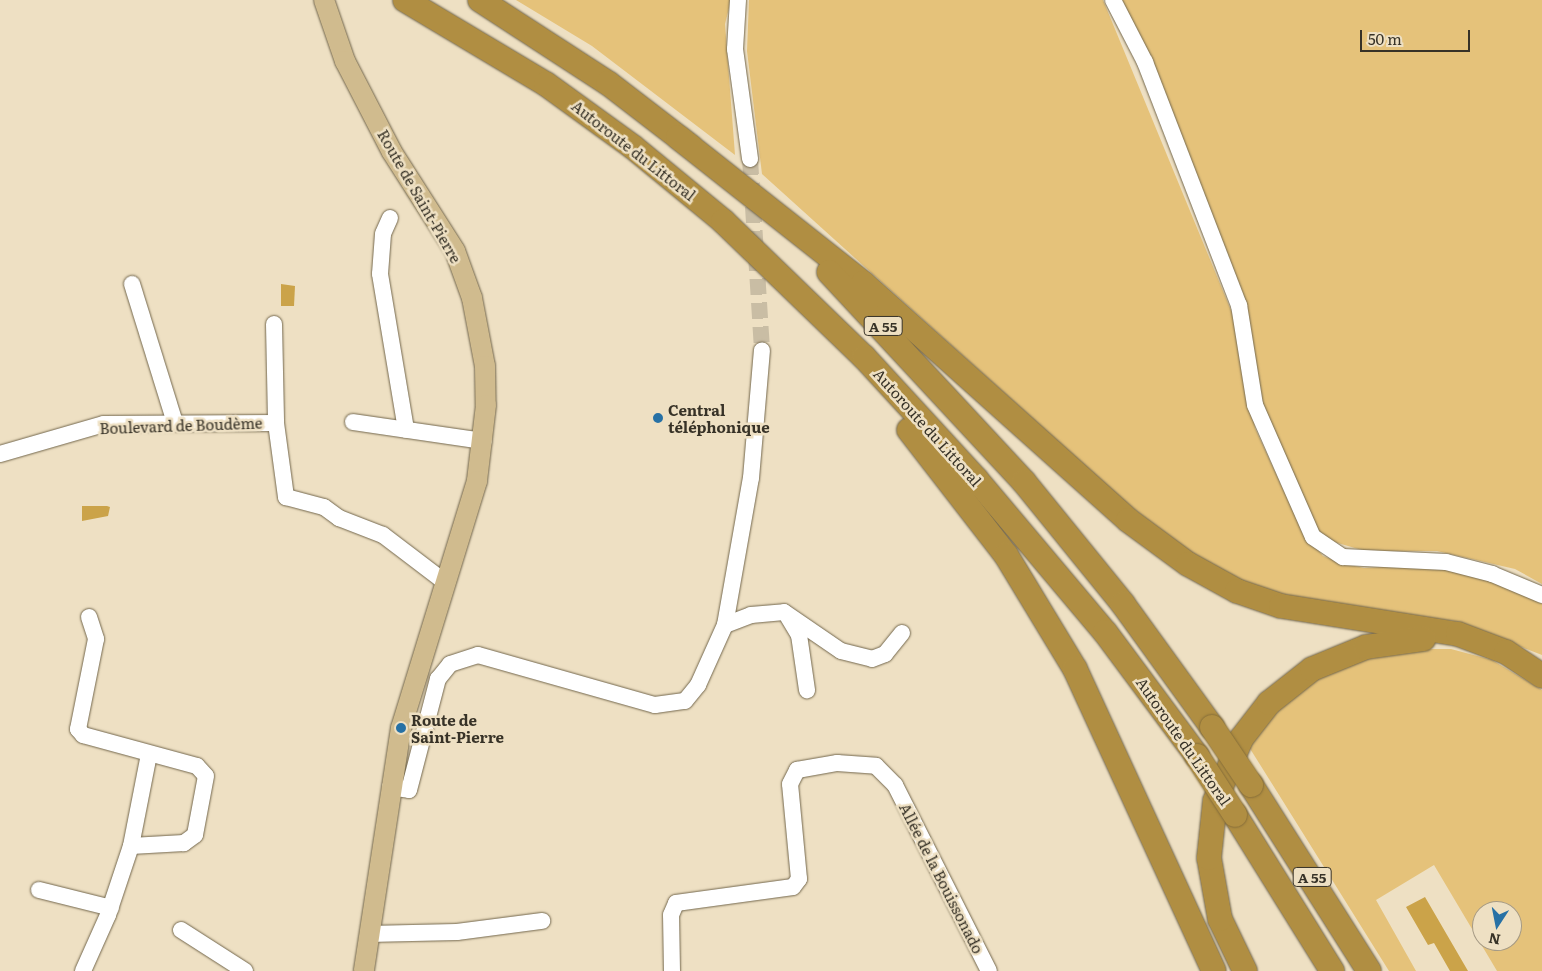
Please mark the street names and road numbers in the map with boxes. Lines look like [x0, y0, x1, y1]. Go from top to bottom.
street label: Autoroute du Littoral [569, 96, 699, 204]
street label: Route de Saint-Pierre [374, 126, 466, 266]
road number: A 55 [863, 314, 903, 338]
street label: Autoroute du Littoral [870, 364, 986, 490]
street label: Boulevard de Boudème [99, 413, 263, 437]
street label: Autoroute du Littoral [1133, 674, 1235, 808]
street label: Allée de la Bouissonado [896, 800, 988, 956]
road number: A 55 [1292, 866, 1332, 889]

